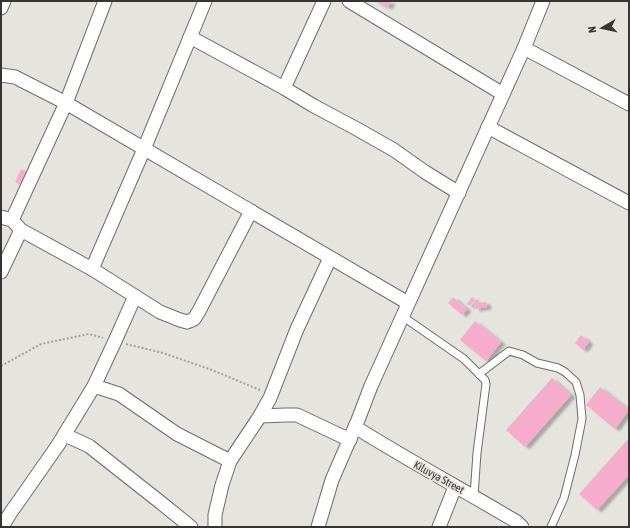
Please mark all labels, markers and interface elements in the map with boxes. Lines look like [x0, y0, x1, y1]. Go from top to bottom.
north arrow [582, 8, 622, 48]
text: N [586, 25, 599, 34]
street label: Kiluvya Street [412, 458, 466, 496]

